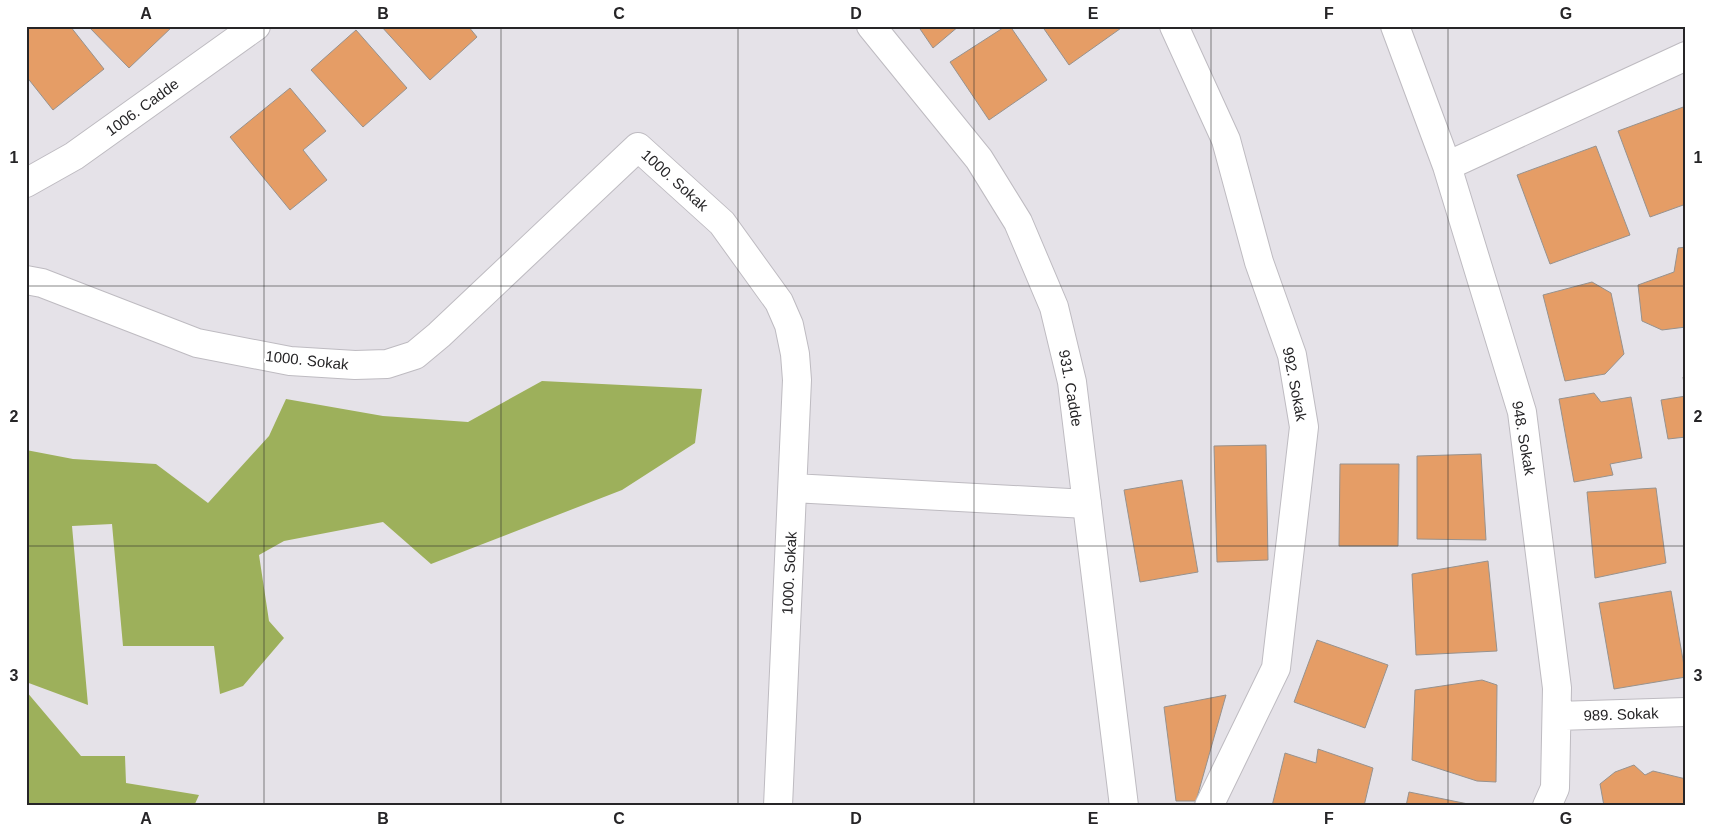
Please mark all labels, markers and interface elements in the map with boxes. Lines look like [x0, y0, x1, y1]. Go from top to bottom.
text: A [140, 5, 152, 22]
text: B [377, 5, 389, 22]
text: C [613, 5, 625, 22]
text: D [850, 5, 862, 22]
text: E [1088, 5, 1099, 22]
text: F [1324, 5, 1334, 22]
text: G [1560, 5, 1572, 22]
street label: 1006. Cadde [102, 75, 182, 139]
street label: 1000. Sokak [638, 146, 712, 215]
text: 1 [10, 149, 19, 166]
text: 1 [1694, 149, 1703, 166]
street label: 992. Sokak [1279, 346, 1311, 423]
street label: 1000. Sokak [265, 347, 350, 373]
street label: 931. Cadde [1056, 348, 1086, 428]
street label: 948. Sokak [1509, 400, 1539, 477]
text: 2 [10, 408, 19, 425]
text: 2 [1694, 408, 1703, 425]
street label: 1000. Sokak [778, 530, 800, 615]
text: 3 [10, 667, 19, 684]
text: 3 [1694, 667, 1703, 684]
street label: 989. Sokak [1583, 704, 1659, 724]
text: A [140, 810, 152, 827]
text: B [377, 810, 389, 827]
text: C [613, 810, 625, 827]
text: D [850, 810, 862, 827]
text: E [1088, 810, 1099, 827]
text: F [1324, 810, 1334, 827]
text: G [1560, 810, 1572, 827]

